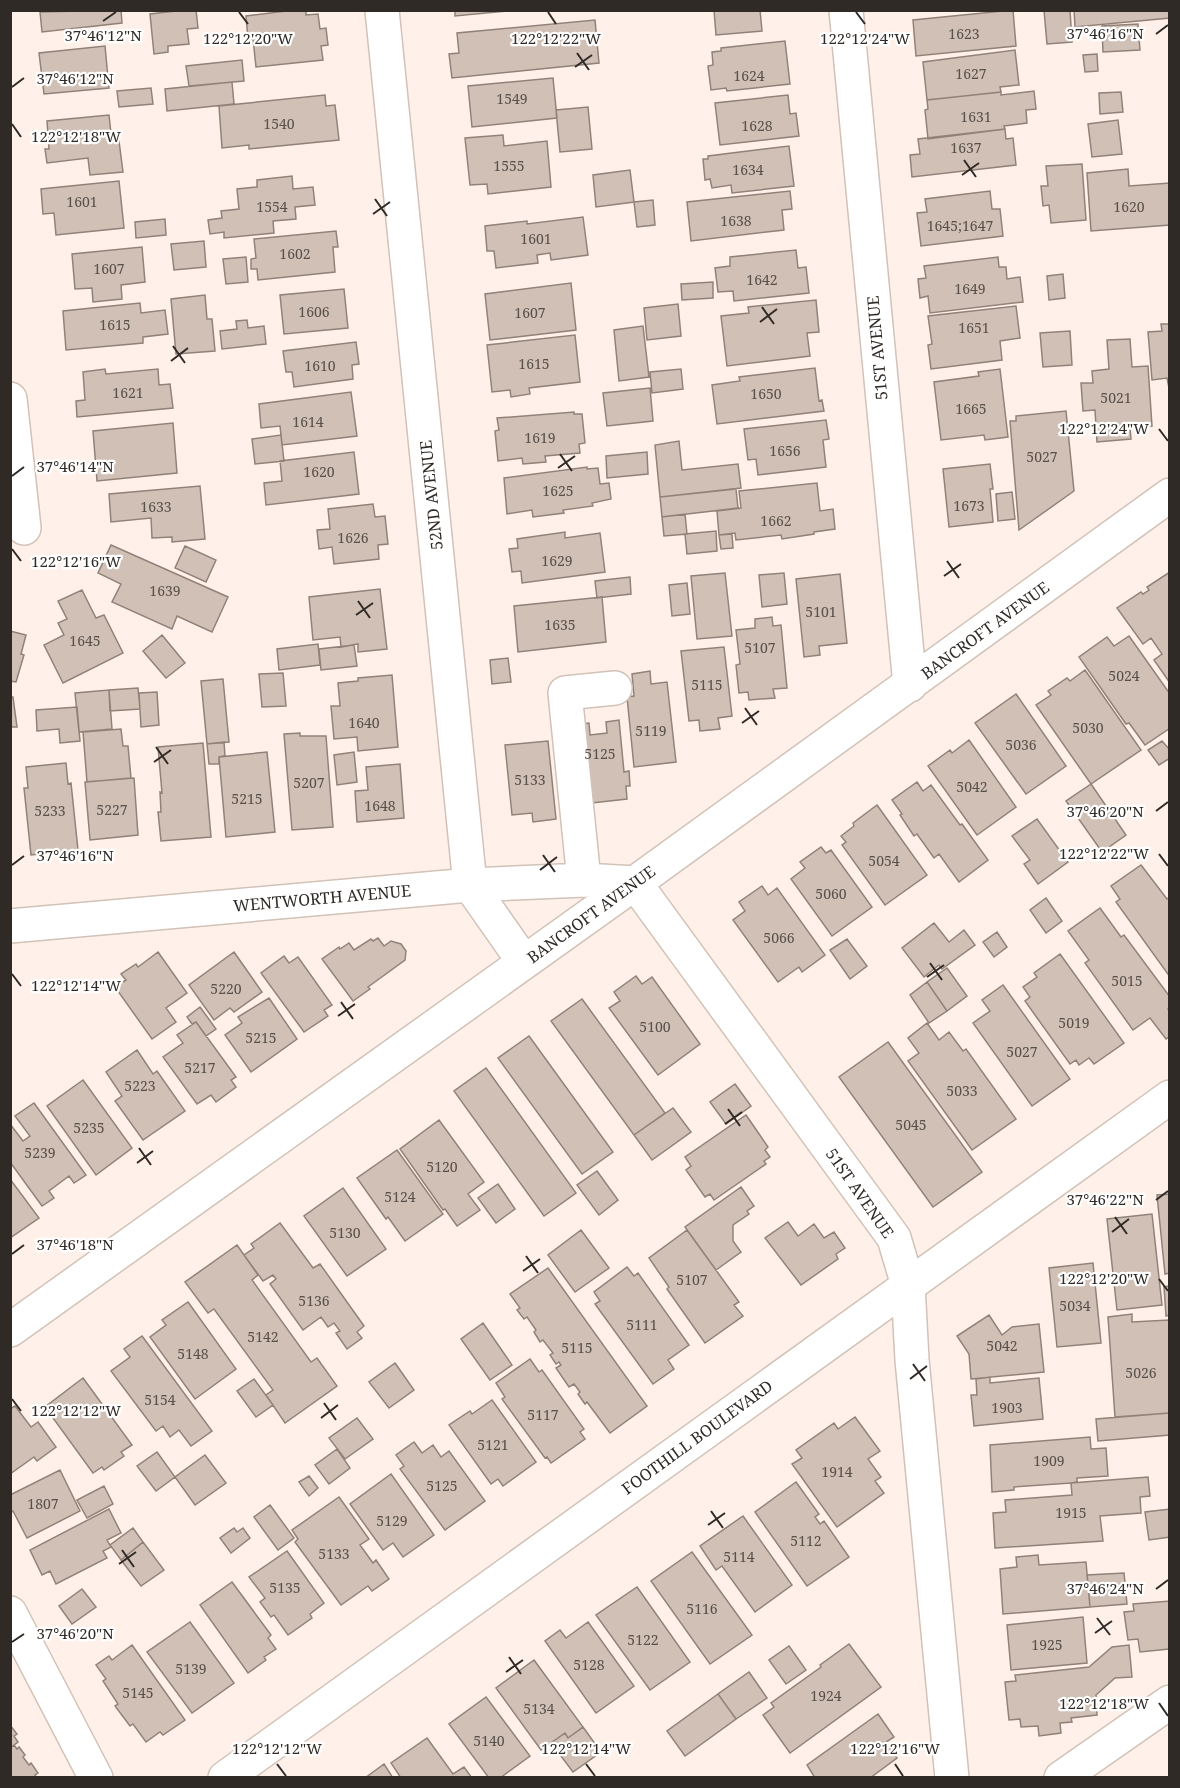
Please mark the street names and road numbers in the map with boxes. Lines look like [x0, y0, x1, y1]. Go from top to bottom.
street label: 51ST AVENUE [861, 295, 893, 401]
street label: 52ND AVENUE [414, 439, 448, 551]
street label: BANCROFT AVENUE [917, 576, 1054, 684]
street label: BANCROFT AVENUE [523, 860, 660, 968]
street label: WENTWORTH AVENUE [232, 879, 412, 917]
street label: 51ST AVENUE [821, 1144, 899, 1242]
street label: FOOTHILL BOULEVARD [617, 1375, 777, 1499]

